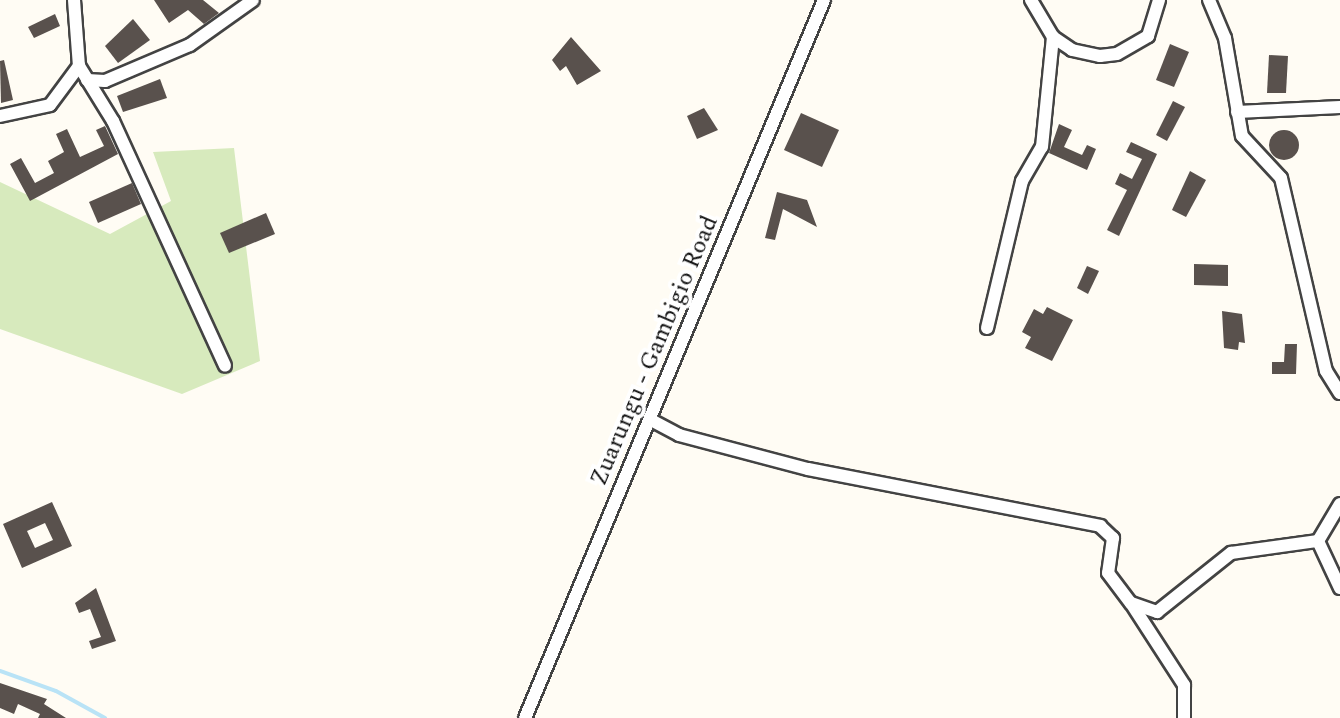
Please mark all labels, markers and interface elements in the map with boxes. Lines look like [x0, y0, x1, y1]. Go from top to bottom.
street label: Zuarungu - Gambigio Road [585, 212, 725, 490]

